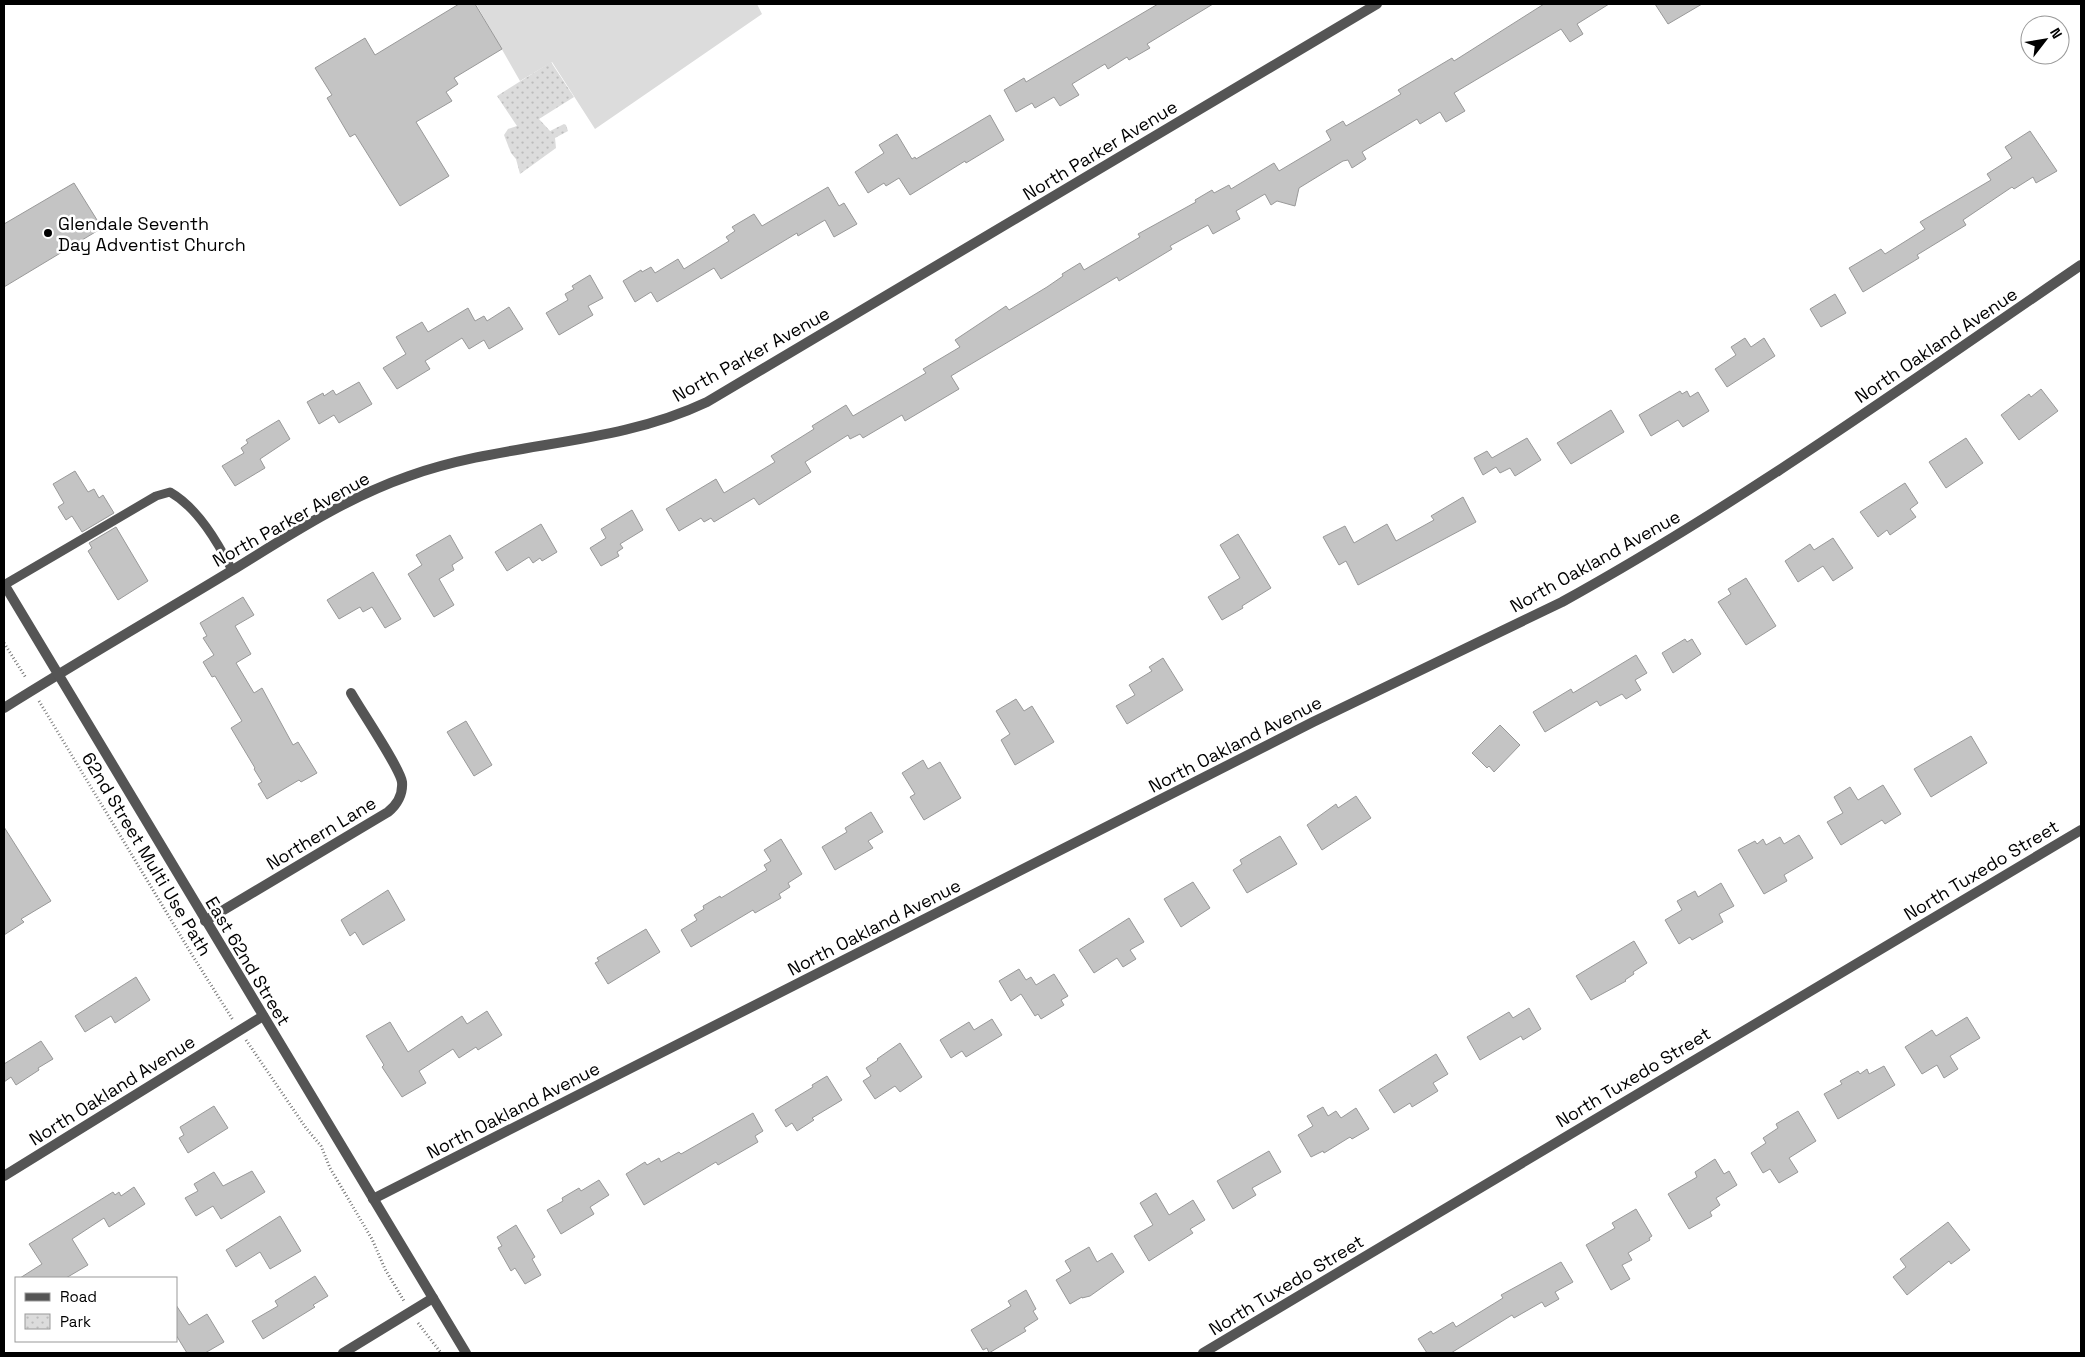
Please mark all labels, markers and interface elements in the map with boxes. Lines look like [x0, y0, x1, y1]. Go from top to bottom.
north arrow [2020, 15, 2070, 65]
text: N [2046, 25, 2066, 42]
street label: North Parker Avenue [1019, 95, 1181, 205]
place label: Glendale Seventh Day Adventist Church [58, 212, 246, 256]
marker: Glendale Seventh Day Adventist Church [42, 227, 54, 239]
street label: North Oakland Avenue [1850, 282, 2022, 408]
street label: North Parker Avenue [668, 301, 834, 407]
street label: North Parker Avenue [208, 466, 374, 572]
street label: North Oakland Avenue [1506, 505, 1684, 617]
street label: North Oakland Avenue [1145, 690, 1325, 798]
street label: 62nd Street Multi Use Path [77, 748, 217, 960]
street label: Northern Lane [262, 791, 380, 875]
street label: North Tuxedo Street [1899, 815, 2063, 925]
street label: North Oakland Avenue [784, 873, 964, 981]
street label: East 62nd Street [200, 892, 296, 1030]
street label: North Tuxedo Street [1551, 1022, 1715, 1132]
street label: North Oakland Avenue [25, 1030, 199, 1150]
street label: North Oakland Avenue [423, 1056, 603, 1164]
street label: North Tuxedo Street [1204, 1230, 1368, 1340]
legend [15, 1277, 178, 1342]
text: Road [60, 1287, 97, 1306]
text: Park [60, 1312, 91, 1331]

